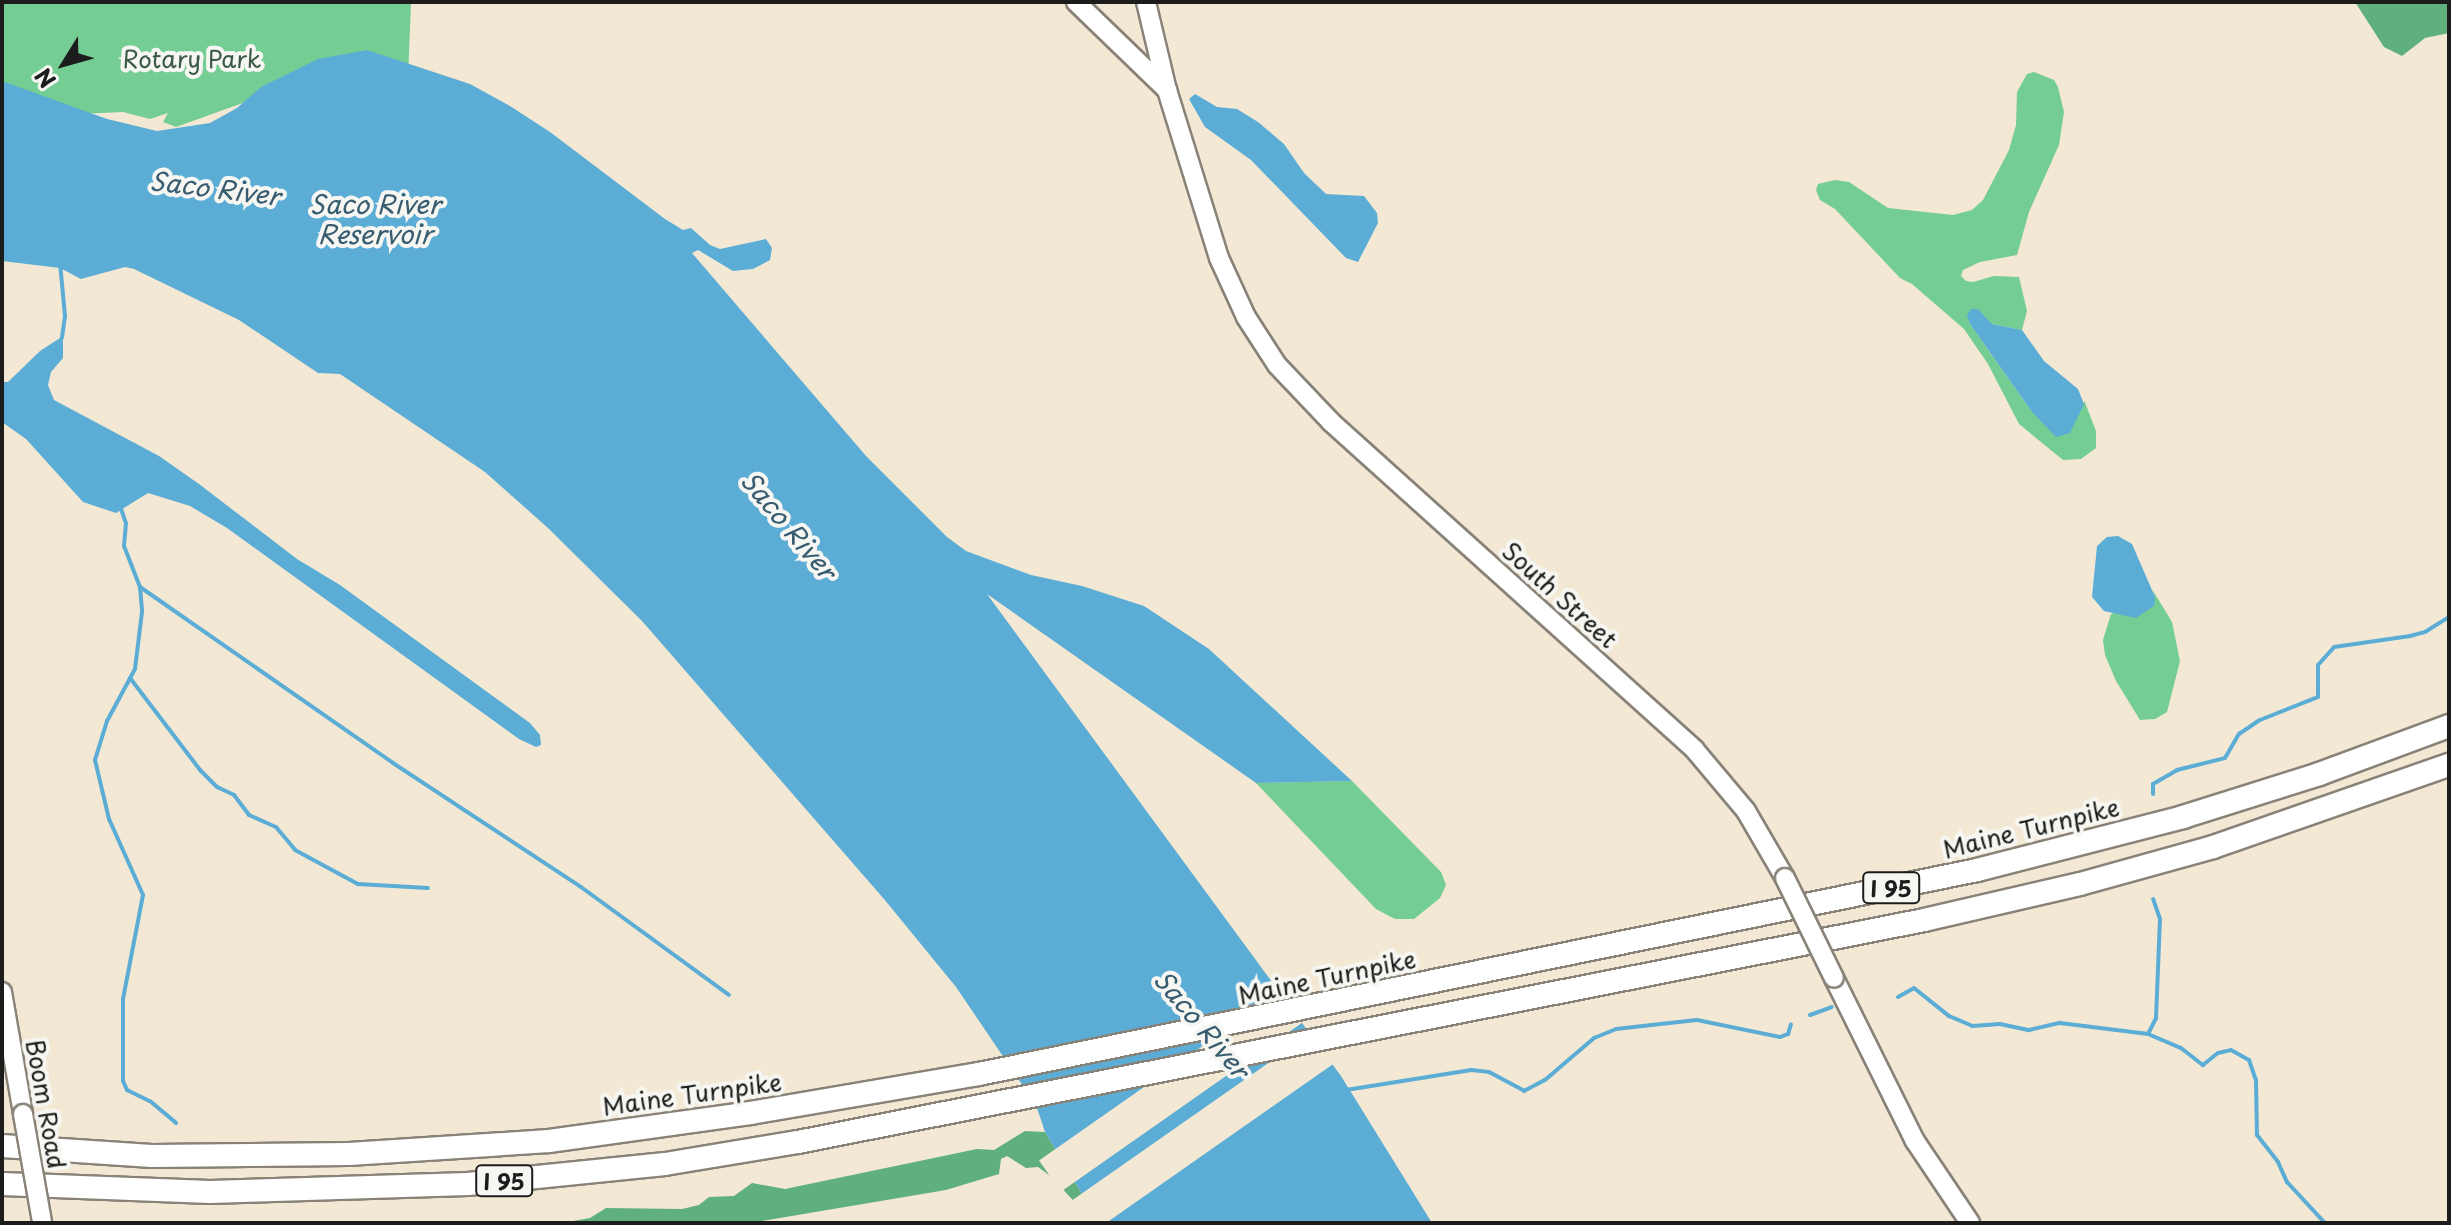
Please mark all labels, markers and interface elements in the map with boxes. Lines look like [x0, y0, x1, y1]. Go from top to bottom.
north arrow [24, 24, 104, 104]
park label: Rotary Park [122, 45, 262, 73]
text: N [26, 62, 63, 96]
water label: Saco River [148, 164, 282, 212]
water label: Saco River Reservoir [309, 188, 441, 250]
water label: Saco River [735, 465, 843, 585]
street label: South Street [1496, 536, 1624, 654]
street label: Maine Turnpike [1939, 792, 2123, 864]
road number: I 95 [1861, 870, 1921, 906]
street label: Maine Turnpike [1235, 944, 1419, 1010]
water label: Saco River [1148, 964, 1256, 1084]
street label: Boom Road [20, 1037, 72, 1171]
street label: Maine Turnpike [600, 1067, 784, 1121]
road number: I 95 [474, 1163, 534, 1199]

